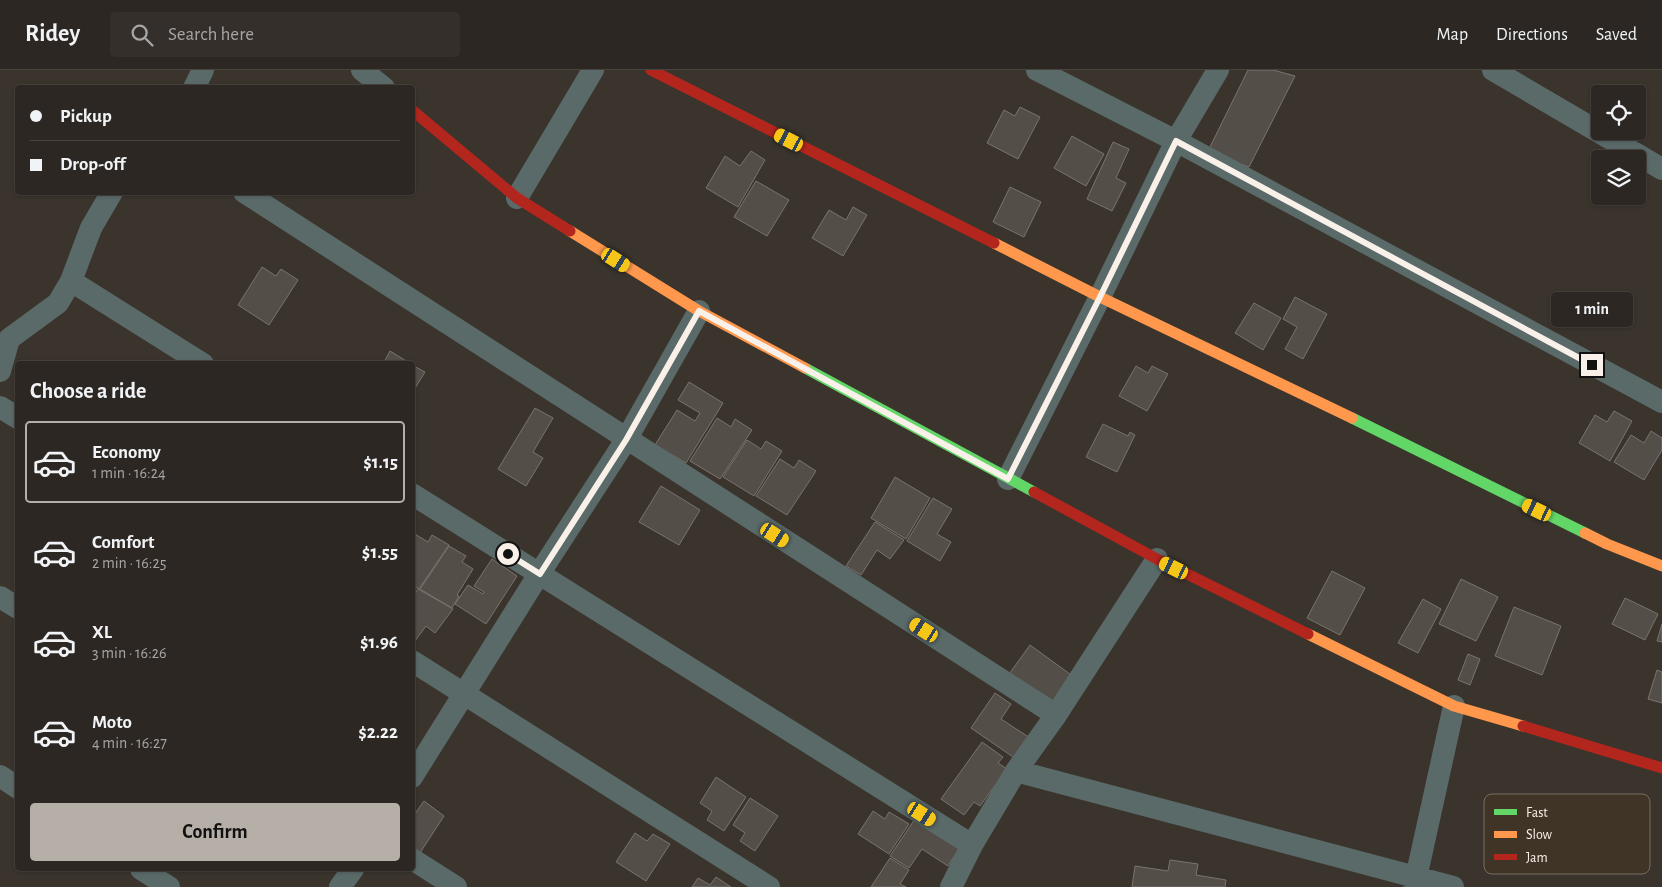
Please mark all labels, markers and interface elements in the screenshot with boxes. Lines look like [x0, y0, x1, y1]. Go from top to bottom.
search box [110, 12, 460, 57]
icon: search [128, 21, 156, 49]
text: Ridey [25, 22, 80, 46]
text: Search here [168, 25, 254, 44]
text: Map [1437, 26, 1468, 44]
text: Directions [1496, 26, 1568, 44]
text: Saved [1596, 26, 1637, 44]
map controls [1591, 85, 1646, 205]
button: locate [1591, 85, 1646, 140]
text: Pickup [60, 107, 112, 126]
car [772, 127, 805, 153]
button: layers [1591, 150, 1646, 205]
text: Drop-off [60, 155, 125, 174]
car [599, 246, 632, 274]
callout: 1 min [1551, 292, 1633, 328]
text: 1 min [1575, 301, 1609, 317]
route end [1581, 354, 1603, 376]
text: Choose a ride [30, 380, 146, 402]
icon: car [32, 440, 77, 485]
text: Economy [92, 443, 161, 462]
text: $1.15 [363, 453, 398, 472]
text: 1 min · 16:24 [92, 465, 166, 481]
car [1520, 497, 1553, 523]
car [758, 521, 791, 549]
icon: car [32, 530, 77, 575]
text: Comfort [92, 533, 154, 552]
text: $1.55 [362, 543, 398, 562]
route start [497, 543, 519, 565]
text: 2 min · 16:25 [92, 555, 166, 571]
car [1157, 555, 1190, 581]
car [907, 616, 940, 644]
icon: car [32, 620, 77, 665]
text: XL [92, 623, 112, 642]
text: $1.96 [360, 633, 398, 652]
text: 3 min · 16:26 [92, 645, 167, 661]
icon: car [32, 710, 77, 755]
text: Moto [92, 713, 132, 732]
text: $2.22 [358, 723, 398, 742]
text: 4 min · 16:27 [92, 735, 167, 751]
legend [1484, 794, 1650, 874]
car [905, 800, 938, 828]
button: Confirm [30, 803, 400, 861]
text: Fast [1526, 806, 1548, 820]
text: Slow [1526, 828, 1553, 842]
text: Jam [1526, 851, 1548, 865]

